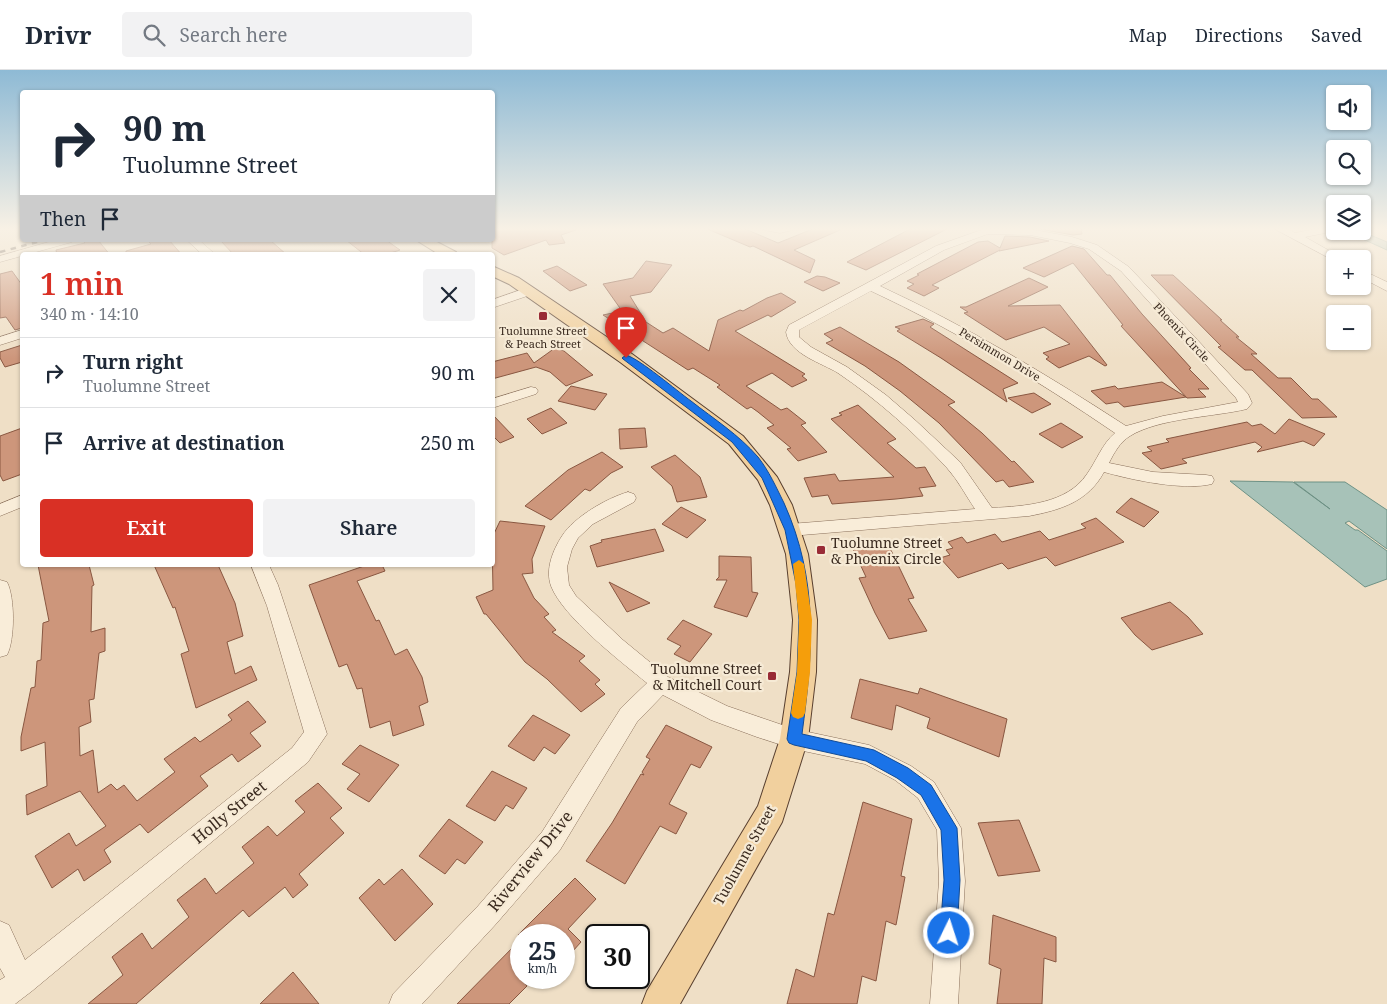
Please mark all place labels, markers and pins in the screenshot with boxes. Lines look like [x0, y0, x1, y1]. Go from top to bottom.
pin [605, 307, 647, 358]
marker: Tuolumne Street & Peach Street [537, 310, 549, 322]
place label: Tuolumne Street & Peach Street [499, 323, 587, 351]
place label: Tuolumne Street & Phoenix Circle [831, 533, 942, 568]
marker: Tuolumne Street & Phoenix Circle [815, 544, 827, 556]
place label: Tuolumne Street & Mitchell Court [651, 659, 762, 694]
marker: Tuolumne Street & Mitchell Court [766, 670, 778, 682]

